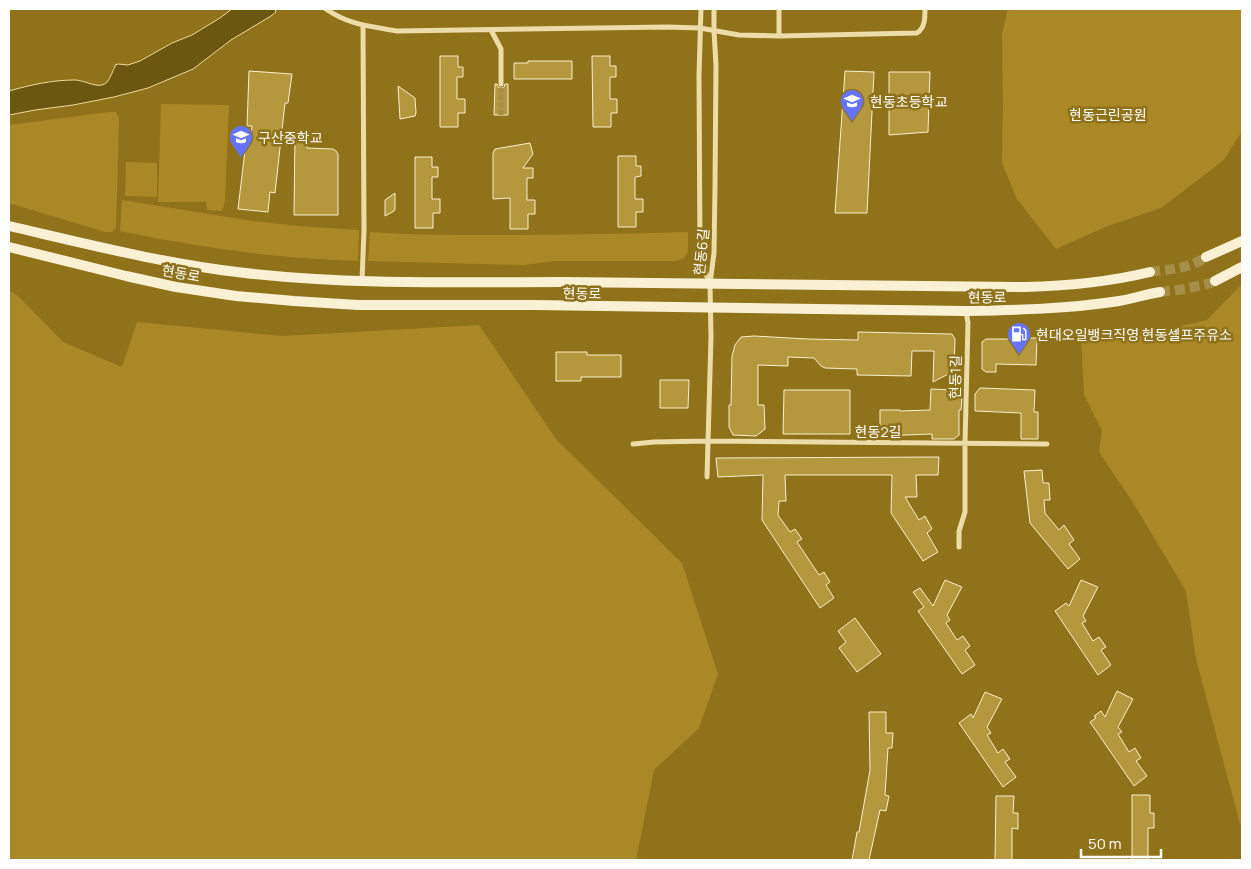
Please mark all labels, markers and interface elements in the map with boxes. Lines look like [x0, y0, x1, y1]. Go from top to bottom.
school or university icon: 현동초등학교 [839, 88, 865, 122]
place label: 현동초등학교 [870, 92, 947, 111]
park label: 현동근린공원 [1069, 105, 1147, 124]
school or university icon: 구산중학교 [228, 124, 254, 158]
place label: 구산중학교 [258, 128, 323, 147]
street label: 현동6길 [689, 227, 713, 277]
street label: 현동로 [160, 260, 202, 286]
street label: 현동로 [563, 283, 602, 303]
street label: 현동로 [968, 287, 1007, 307]
fuel station icon: 현대오일뱅크직영 현동셀프주유소 [1006, 321, 1032, 355]
place label: 현대오일뱅크직영 현동셀프주유소 [1036, 325, 1232, 344]
street label: 현동1길 [945, 355, 965, 399]
street label: 현동2길 [855, 422, 901, 441]
scale bar [1081, 826, 1161, 858]
text: 50 m [1088, 833, 1122, 854]

